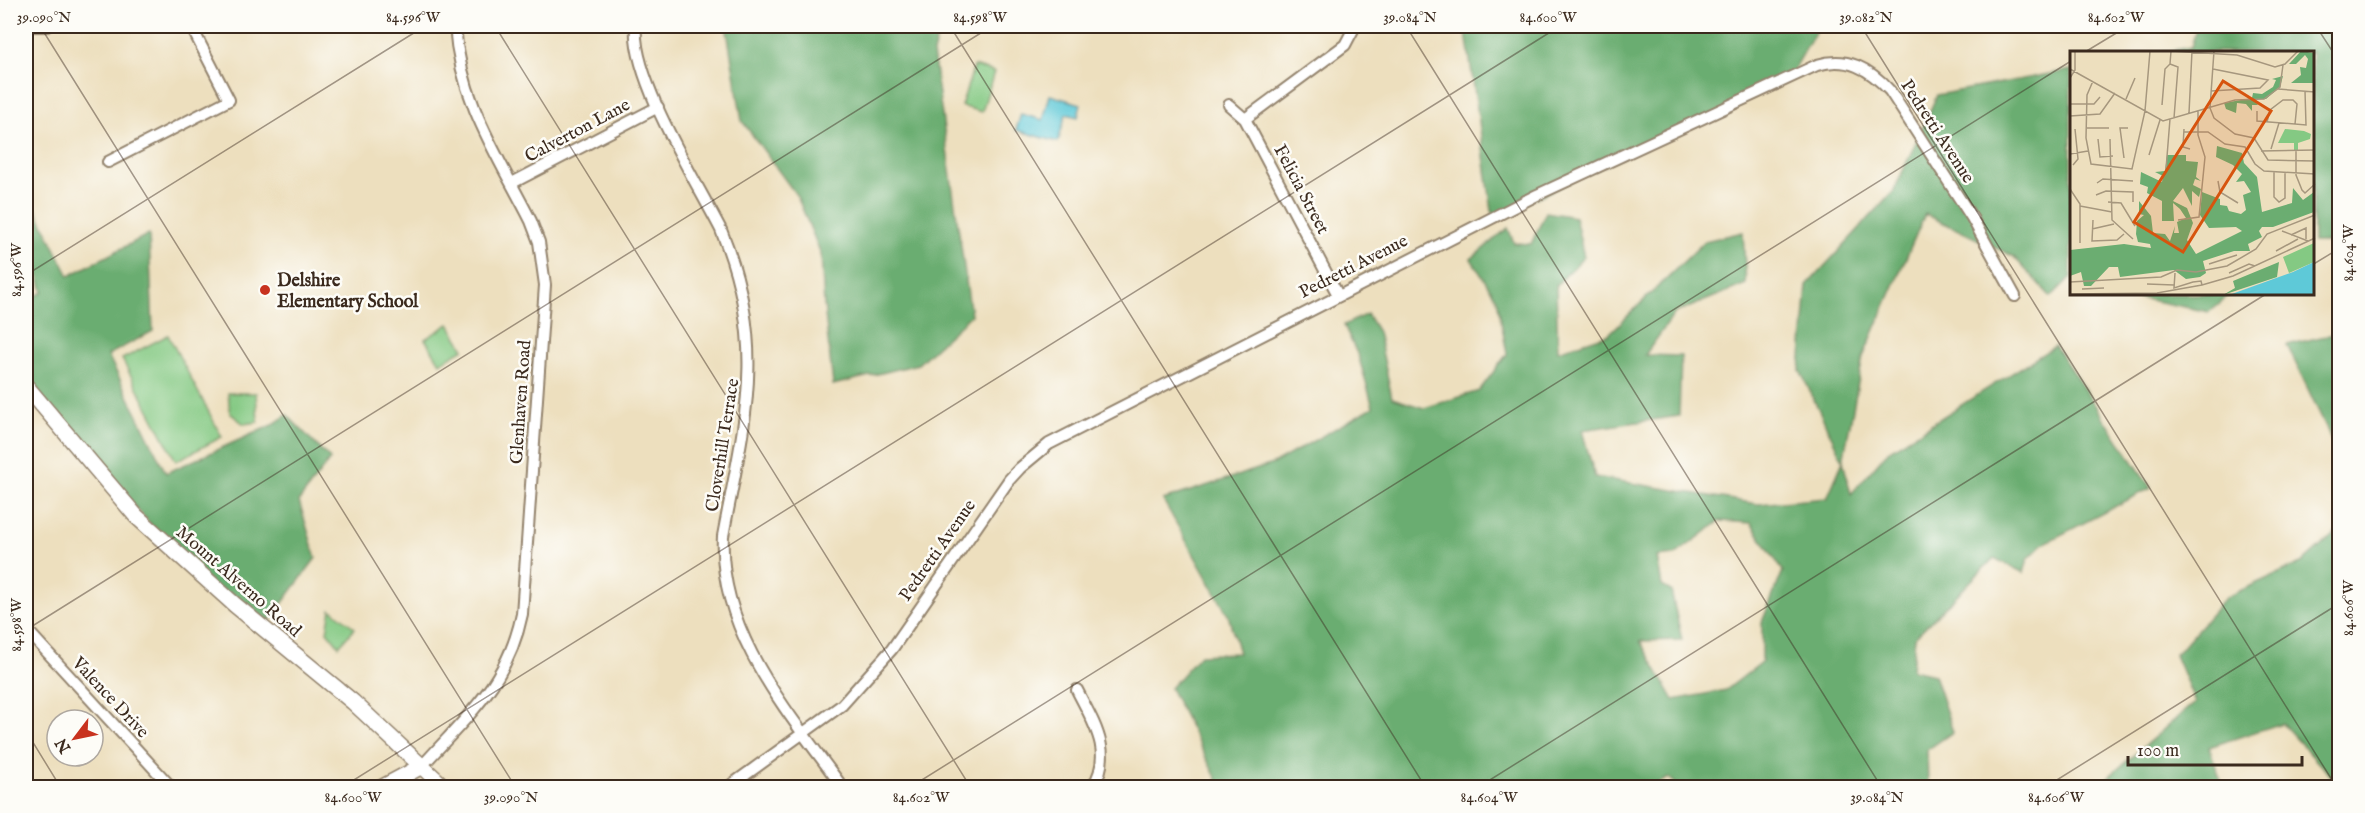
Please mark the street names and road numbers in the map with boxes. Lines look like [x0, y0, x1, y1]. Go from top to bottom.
street label: Pedretti Avenue [1895, 76, 1979, 188]
street label: Calverton Lane [521, 94, 634, 169]
street label: Felicia Street [1267, 141, 1334, 238]
street label: Pedretti Avenue [1295, 230, 1412, 305]
street label: Glenhaven Road [506, 339, 537, 465]
street label: Cloverhill Terrace [702, 377, 745, 514]
street label: Pedretti Avenue [895, 496, 982, 606]
street label: Mount Alverno Road [171, 521, 306, 643]
street label: Valence Drive [66, 652, 153, 744]

